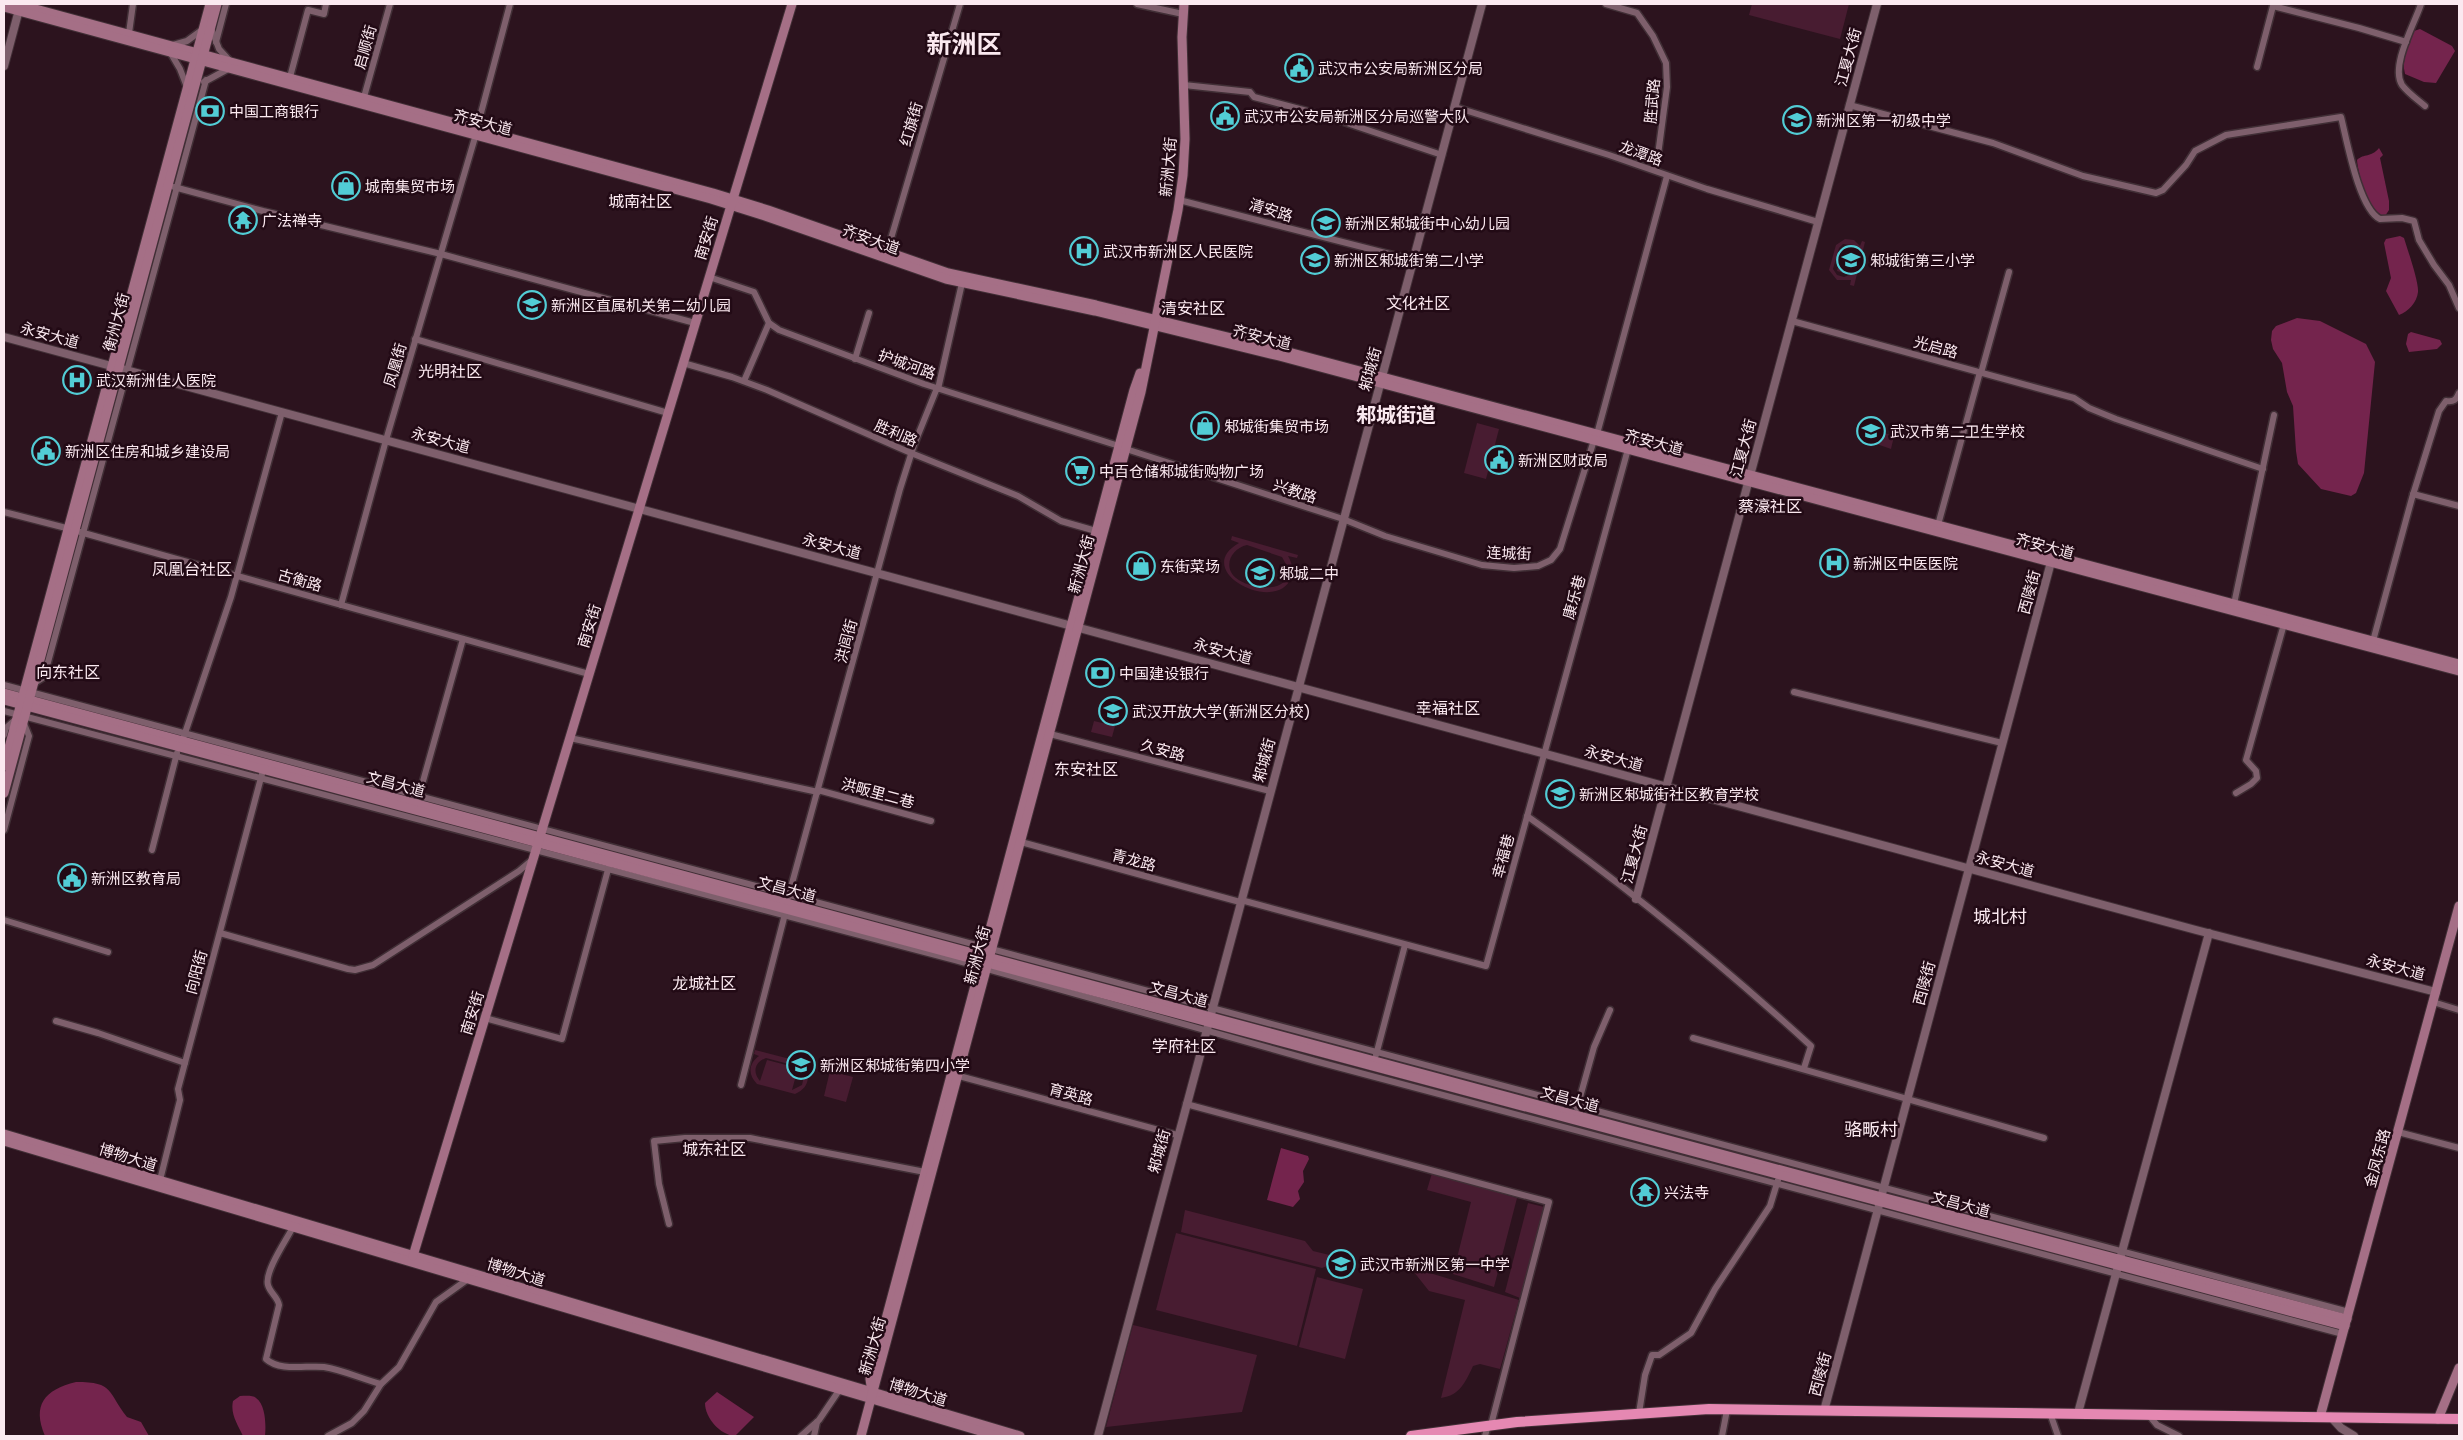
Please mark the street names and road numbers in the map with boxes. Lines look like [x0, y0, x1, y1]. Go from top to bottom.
street label: 启顺街 [349, 22, 381, 72]
street label: 江夏大街 [1830, 25, 1866, 89]
street label: 胜武路 [1640, 78, 1664, 124]
street label: 红旗街 [895, 99, 927, 149]
street label: 齐安大道 [451, 104, 515, 140]
street label: 龙潭路 [1616, 135, 1666, 171]
street label: 新洲大街 [1155, 136, 1181, 198]
street label: 清安路 [1246, 193, 1296, 227]
street label: 南安街 [689, 213, 723, 263]
street label: 齐安大道 [839, 219, 903, 259]
street label: 衡州大街 [98, 290, 134, 354]
street label: 永安大道 [18, 317, 82, 353]
street label: 齐安大道 [1230, 320, 1294, 354]
street label: 光启路 [1912, 331, 1960, 363]
street label: 凤凰街 [379, 340, 411, 390]
street label: 护城河路 [875, 344, 939, 384]
street label: 邾城街 [1354, 345, 1386, 393]
street label: 胜利路 [871, 415, 921, 451]
street label: 江夏大街 [1725, 416, 1761, 480]
street label: 永安大道 [409, 422, 473, 458]
street label: 齐安大道 [1622, 424, 1686, 460]
street label: 兴教路 [1270, 474, 1320, 508]
street label: 永安大道 [800, 528, 864, 564]
street label: 齐安大道 [2013, 528, 2077, 564]
street label: 新洲大街 [1063, 532, 1099, 596]
street label: 连城街 [1486, 542, 1532, 564]
street label: 古衡路 [275, 564, 325, 596]
street label: 西陵街 [2013, 568, 2045, 616]
street label: 康乐巷 [1558, 572, 1590, 622]
street label: 南安街 [572, 601, 606, 651]
street label: 洪闾街 [830, 617, 862, 665]
street label: 永安大道 [1191, 633, 1255, 669]
street label: 久安路 [1139, 734, 1187, 766]
street label: 邾城街 [1248, 736, 1280, 784]
street label: 永安大道 [1582, 740, 1646, 776]
street label: 文昌大道 [364, 766, 428, 802]
street label: 洪畈里二巷 [839, 773, 917, 813]
street label: 江夏大街 [1616, 822, 1652, 886]
street label: 幸福巷 [1487, 832, 1519, 880]
street label: 青龙路 [1110, 844, 1158, 876]
street label: 永安大道 [1973, 846, 2037, 882]
street label: 文昌大道 [755, 871, 819, 907]
street label: 新洲大街 [959, 923, 995, 987]
street label: 向阳街 [180, 948, 212, 996]
street label: 永安大道 [2364, 949, 2428, 985]
street label: 西陵街 [1908, 959, 1940, 1007]
street label: 文昌大道 [1147, 976, 1211, 1012]
street label: 南安街 [455, 988, 489, 1038]
street label: 育英路 [1047, 1078, 1095, 1110]
street label: 文昌大道 [1538, 1081, 1602, 1117]
street label: 金凤东路 [2359, 1126, 2395, 1190]
street label: 邾城街 [1143, 1127, 1175, 1175]
street label: 博物大道 [96, 1138, 160, 1176]
street label: 文昌大道 [1929, 1186, 1993, 1222]
street label: 博物大道 [484, 1253, 548, 1291]
street label: 新洲大街 [854, 1314, 890, 1378]
street label: 西陵街 [1804, 1350, 1836, 1398]
street label: 博物大道 [886, 1373, 950, 1411]

